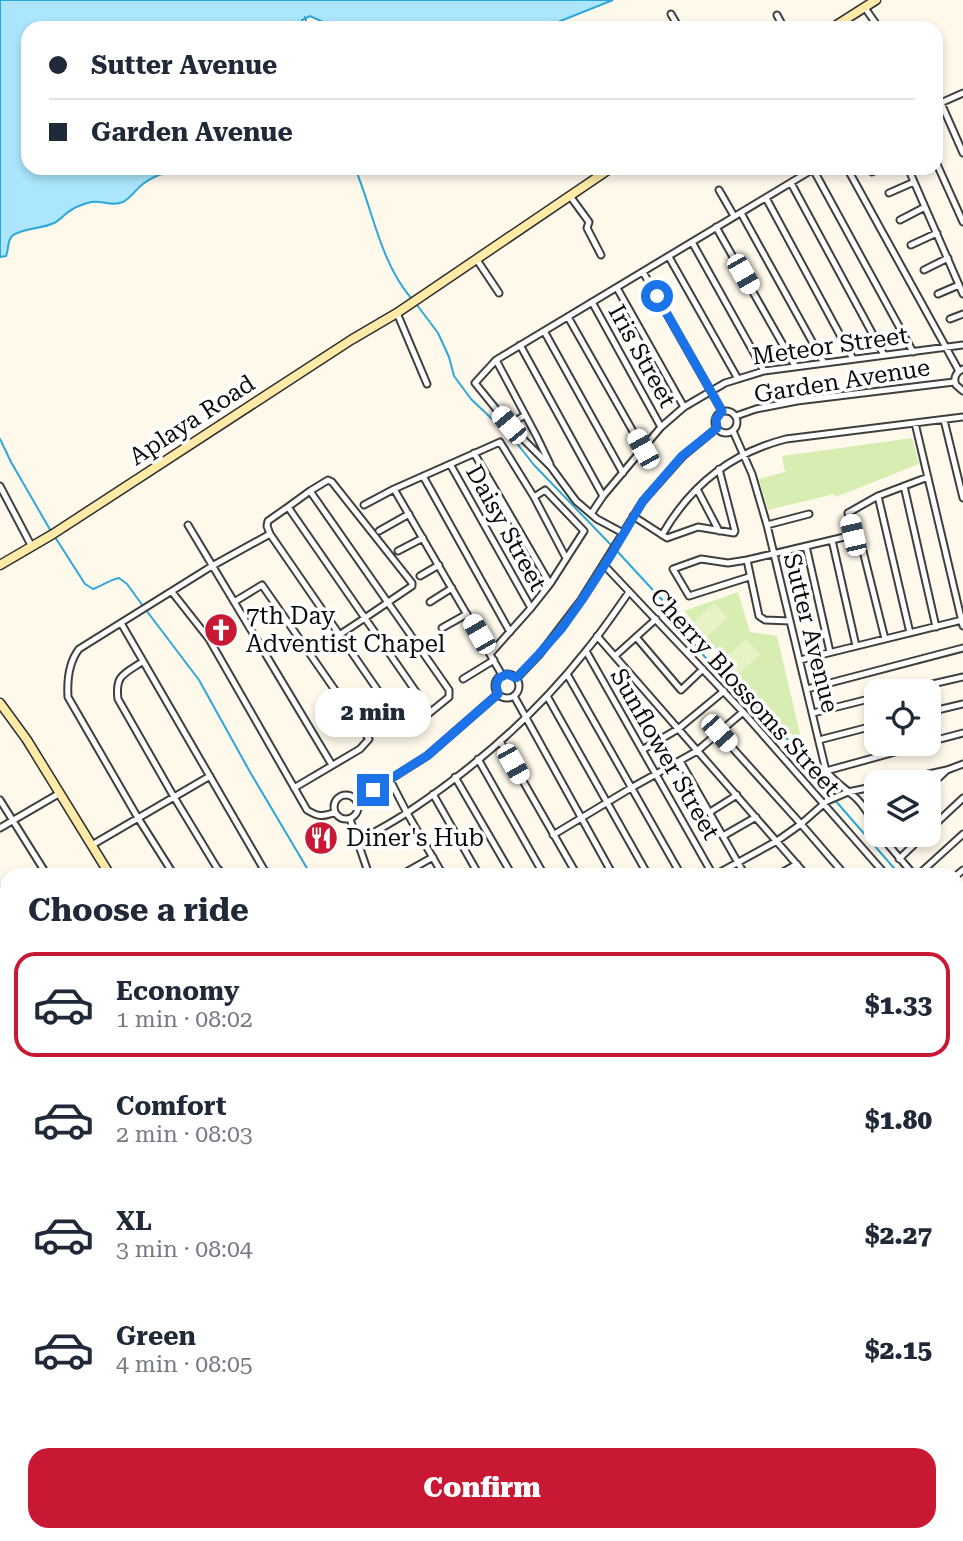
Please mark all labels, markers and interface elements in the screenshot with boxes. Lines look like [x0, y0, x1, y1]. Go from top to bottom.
text: Sutter Avenue [91, 50, 277, 80]
text: Garden Avenue [91, 117, 293, 147]
car [724, 251, 763, 297]
route start [641, 280, 673, 312]
street label: Iris Street [602, 300, 682, 412]
street label: Meteor Street [750, 321, 910, 371]
street label: Garden Avenue [752, 353, 932, 409]
street label: Aplaya Road [124, 369, 260, 471]
car [488, 402, 531, 448]
car [624, 426, 663, 472]
street label: Daisy Street [460, 460, 552, 596]
car [839, 512, 868, 558]
street label: Sutter Avenue [778, 551, 844, 715]
street label: Cherry Blossoms Street [644, 582, 846, 802]
place label: 7th Day Adventist Chapel [246, 602, 445, 658]
church icon: 7th Day Adventist Chapel [202, 611, 240, 649]
car [460, 611, 499, 657]
street label: Sunflower Street [605, 663, 725, 845]
map controls [864, 679, 941, 847]
button: locate [864, 679, 941, 756]
callout: 2 min [315, 688, 431, 738]
text: 2 min [341, 699, 405, 726]
car [698, 710, 741, 756]
car [494, 741, 533, 787]
button: layers [864, 770, 941, 847]
route end [357, 774, 389, 806]
restaurant icon: Diner's Hub [302, 819, 340, 857]
place label: Diner's Hub [346, 824, 484, 852]
text: Choose a ride [28, 891, 249, 929]
icon: car [32, 973, 95, 1036]
text: Economy [116, 976, 239, 1006]
text: $1.33 [865, 990, 932, 1020]
text: 1 min · 08:02 [116, 1006, 253, 1033]
icon: car [32, 1088, 95, 1151]
text: Comfort [116, 1091, 226, 1121]
text: $1.80 [865, 1105, 932, 1135]
text: 2 min · 08:03 [116, 1121, 253, 1148]
icon: car [32, 1203, 95, 1266]
text: XL [116, 1206, 152, 1236]
text: $2.27 [865, 1220, 932, 1250]
text: 3 min · 08:04 [116, 1236, 253, 1263]
icon: car [32, 1318, 95, 1381]
text: Green [116, 1321, 196, 1351]
text: $2.15 [865, 1335, 932, 1365]
text: 4 min · 08:05 [116, 1351, 253, 1378]
button: Confirm [28, 1448, 936, 1528]

